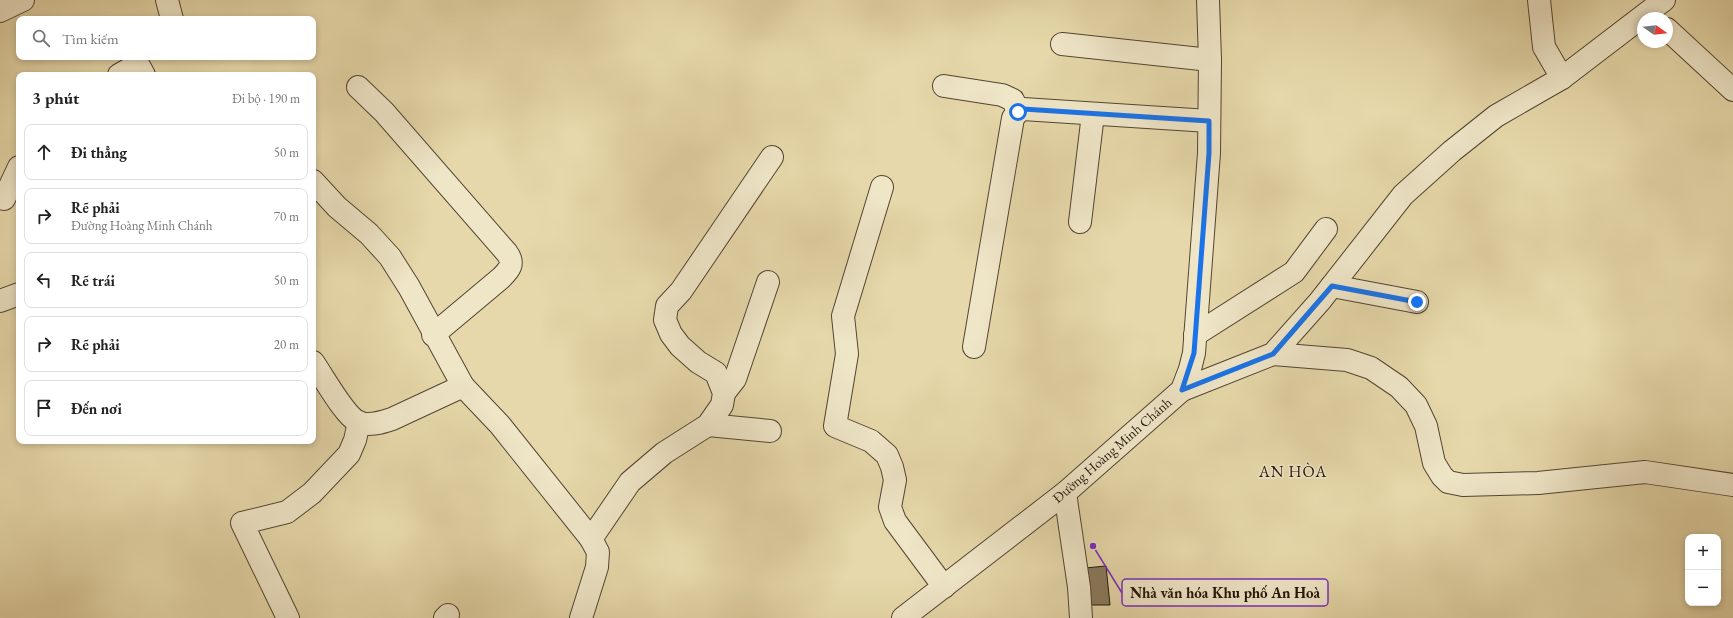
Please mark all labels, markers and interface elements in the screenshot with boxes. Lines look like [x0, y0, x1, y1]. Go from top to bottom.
north arrow [1637, 12, 1673, 48]
search box [16, 16, 316, 60]
icon: search [30, 27, 52, 49]
text: Tìm kiếm [62, 29, 119, 48]
text: 3 phút [32, 87, 79, 109]
text: Đi bộ · 190 m [232, 90, 300, 107]
route start [1009, 103, 1027, 121]
icon: ahead [33, 141, 55, 163]
text: Đi thẳng [71, 143, 127, 162]
text: 50 m [274, 144, 299, 161]
text: Rẽ phải [71, 198, 120, 217]
icon: right [33, 205, 55, 227]
text: 70 m [274, 208, 299, 225]
text: Đường Hoàng Minh Chánh [71, 217, 213, 234]
icon: left [33, 269, 55, 291]
text: Rẽ trái [71, 271, 115, 290]
text: 50 m [274, 272, 299, 289]
route end [1408, 293, 1426, 311]
icon: right [33, 333, 55, 355]
text: Rẽ phải [71, 335, 120, 354]
text: 20 m [274, 336, 299, 353]
street label: Đường Hoàng Minh Chánh [1049, 393, 1175, 507]
icon: arrive [33, 397, 55, 419]
text: Đến nơi [71, 399, 122, 418]
district label: AN HÒA [1258, 461, 1327, 482]
map controls [1685, 534, 1721, 606]
button: + [1685, 534, 1721, 570]
button: − [1685, 570, 1721, 606]
callout: Nhà văn hóa Khu phố An Hoà [1122, 579, 1328, 606]
text: Nhà văn hóa Khu phố An Hoà [1130, 583, 1321, 602]

